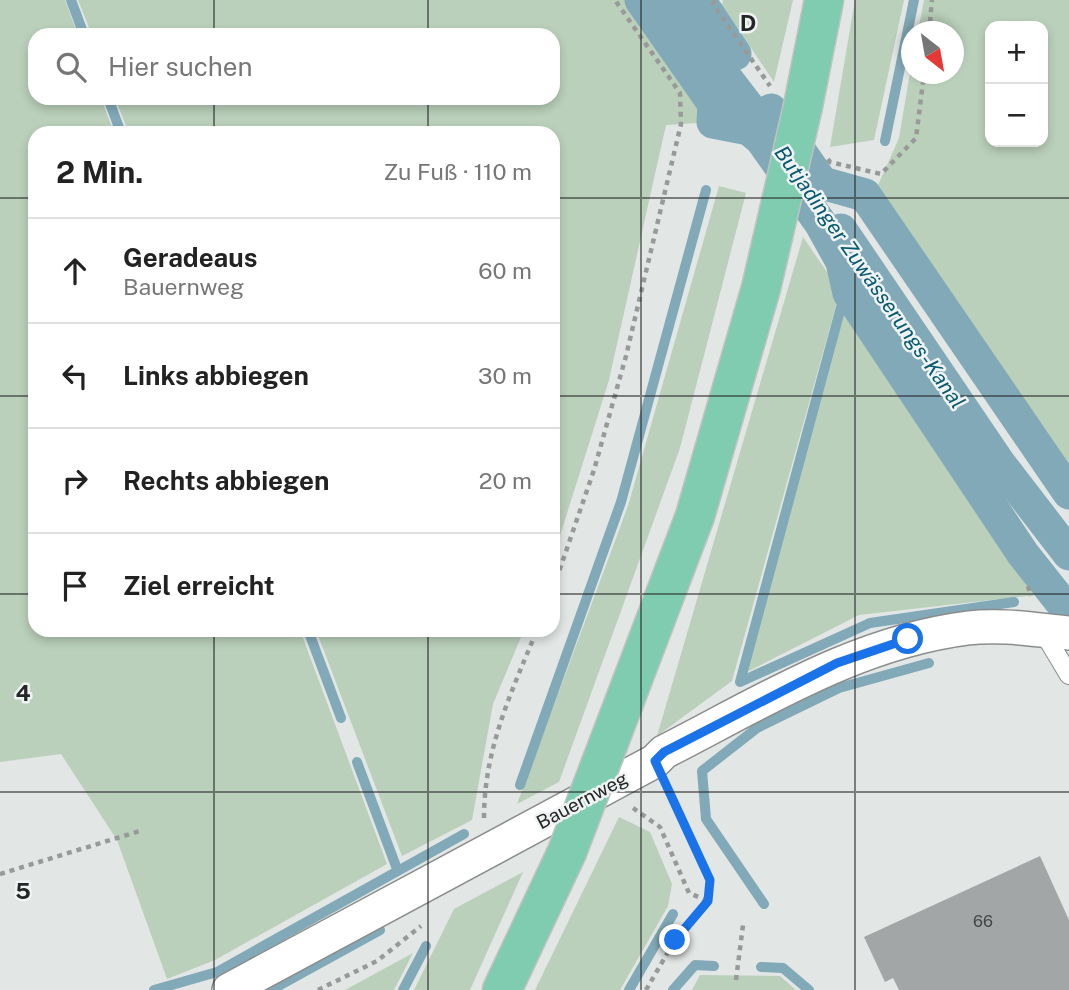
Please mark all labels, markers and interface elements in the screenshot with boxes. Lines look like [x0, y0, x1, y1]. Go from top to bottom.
text: D [740, 9, 756, 36]
north arrow [901, 21, 964, 84]
map controls [985, 21, 1048, 147]
button: + [985, 21, 1048, 84]
search box [28, 28, 560, 105]
icon: search [52, 48, 90, 86]
text: Hier suchen [108, 51, 253, 82]
button: − [985, 84, 1048, 147]
water label: Butjadinger Zuwässerungs-Kanal [769, 141, 971, 413]
text: 2 Min. [56, 154, 143, 190]
text: Zu Fuß · 110 m [383, 158, 532, 185]
text: Geradeaus [123, 242, 258, 273]
icon: ahead [56, 252, 94, 290]
text: 60 m [478, 257, 532, 284]
text: Bauernweg [123, 273, 244, 300]
icon: left [56, 357, 94, 395]
text: Links abbiegen [123, 360, 309, 391]
text: 30 m [478, 362, 532, 389]
icon: right [56, 462, 94, 500]
text: Rechts abbiegen [123, 465, 329, 496]
text: 20 m [479, 467, 532, 494]
icon: arrive [56, 567, 94, 605]
text: Ziel erreicht [123, 570, 275, 601]
route start [892, 623, 923, 654]
text: 4 [15, 679, 31, 706]
street label: Bauernweg [533, 767, 632, 833]
text: 5 [15, 877, 31, 904]
house number: 66 [973, 912, 993, 931]
route end [659, 924, 690, 955]

